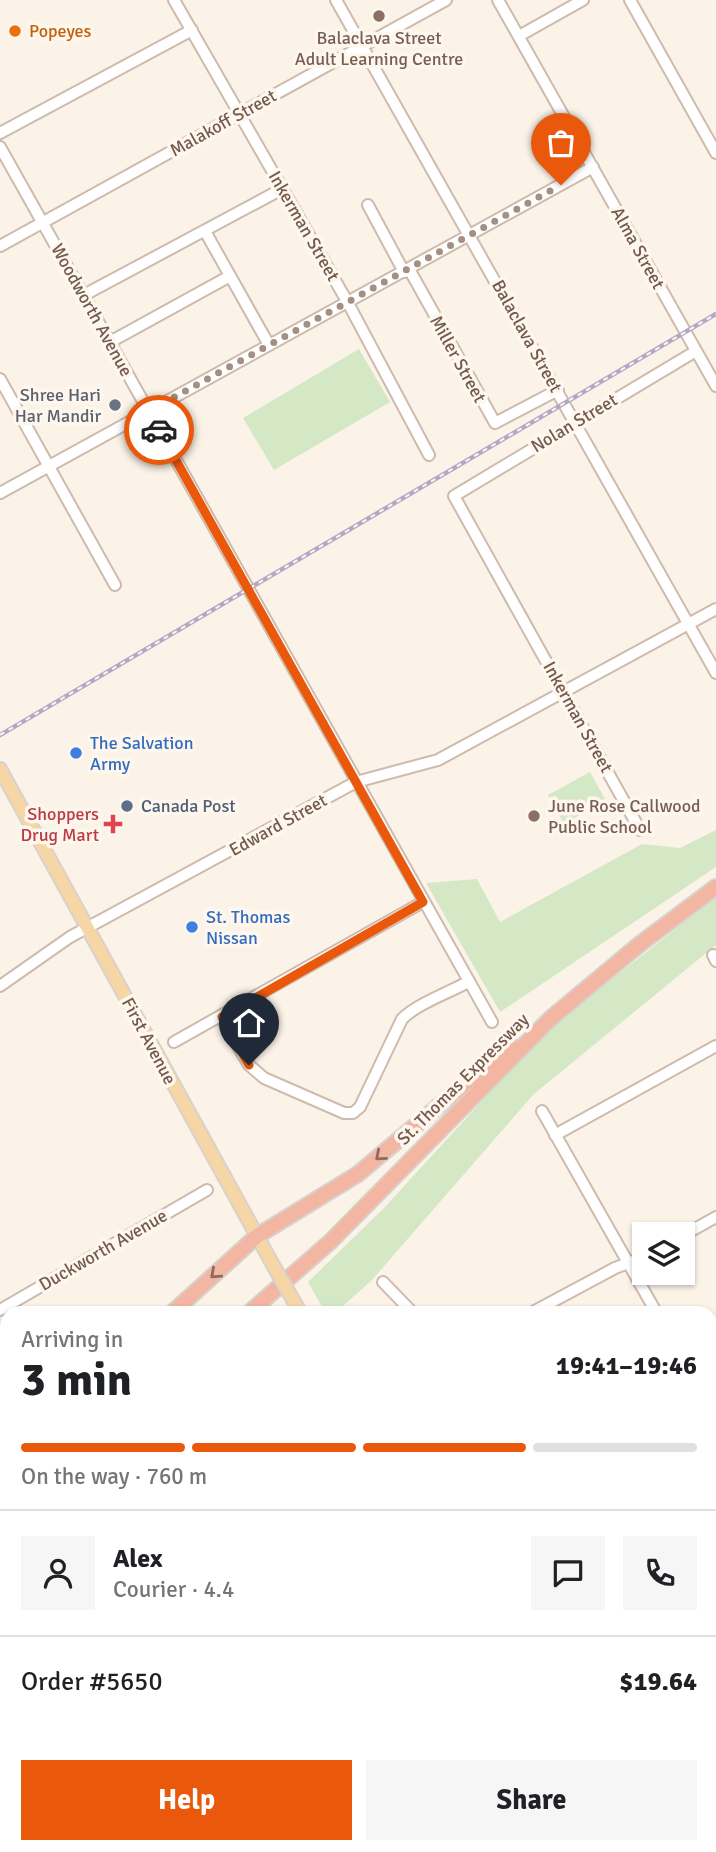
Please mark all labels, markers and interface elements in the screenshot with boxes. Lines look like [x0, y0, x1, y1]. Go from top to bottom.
marker: Balaclava Street Adult Learning Centre [371, 8, 387, 24]
place label: Popeyes [29, 20, 92, 42]
marker: Popeyes [7, 23, 23, 39]
place label: Balaclava Street Adult Learning Centre [295, 27, 463, 70]
street label: Malakoff Street [166, 85, 280, 161]
pin [531, 113, 591, 185]
icon: bag [542, 124, 580, 162]
street label: Inkerman Street [264, 167, 344, 285]
street label: Alma Street [606, 203, 670, 293]
street label: Woodworth Avenue [46, 240, 138, 380]
street label: Balaclava Street [487, 276, 567, 396]
street label: Miller Street [425, 312, 491, 406]
place label: Shree Hari Har Mandir [15, 384, 101, 427]
street label: Nolan Street [527, 389, 621, 457]
courier [124, 395, 194, 465]
marker: Shree Hari Har Mandir [107, 397, 123, 413]
icon: car [140, 411, 178, 449]
street label: Inkerman Street [538, 658, 618, 776]
place label: The Salvation Army [90, 732, 193, 775]
marker: The Salvation Army [68, 745, 84, 761]
street label: Edward Street [225, 789, 331, 861]
place label: Canada Post [141, 795, 236, 817]
place label: June Rose Callwood Public School [548, 795, 701, 838]
marker: Canada Post [119, 798, 135, 814]
place label: Shoppers Drug Mart [20, 803, 99, 846]
marker: June Rose Callwood Public School [526, 808, 542, 824]
marker: Shoppers Drug Mart [105, 816, 121, 832]
place label: St. Thomas Nissan [206, 906, 290, 949]
marker: St. Thomas Nissan [184, 919, 200, 935]
pin [219, 993, 279, 1065]
street label: First Avenue [117, 994, 181, 1088]
icon: home [230, 1004, 268, 1042]
street label: St. Thomas Expressway [392, 1008, 534, 1150]
one-way arrow [375, 1148, 388, 1160]
street label: Duckworth Avenue [35, 1204, 171, 1296]
map controls [632, 1222, 695, 1285]
button: layers [632, 1222, 695, 1285]
one-way arrow [210, 1266, 223, 1278]
text: Arriving in [21, 1325, 123, 1354]
text: 19:41–19:46 [556, 1350, 697, 1382]
text: 3 min [21, 1352, 132, 1408]
text: On the way · 760 m [21, 1462, 207, 1491]
button: person [21, 1536, 95, 1610]
button: chat [531, 1536, 605, 1610]
button: phone [623, 1536, 697, 1610]
text: Alex [113, 1543, 163, 1575]
text: Courier · 4.4 [113, 1575, 234, 1604]
text: Order #5650 [21, 1666, 162, 1698]
text: $19.64 [619, 1666, 697, 1698]
button: Help [21, 1760, 352, 1840]
button: Share [366, 1760, 697, 1840]

